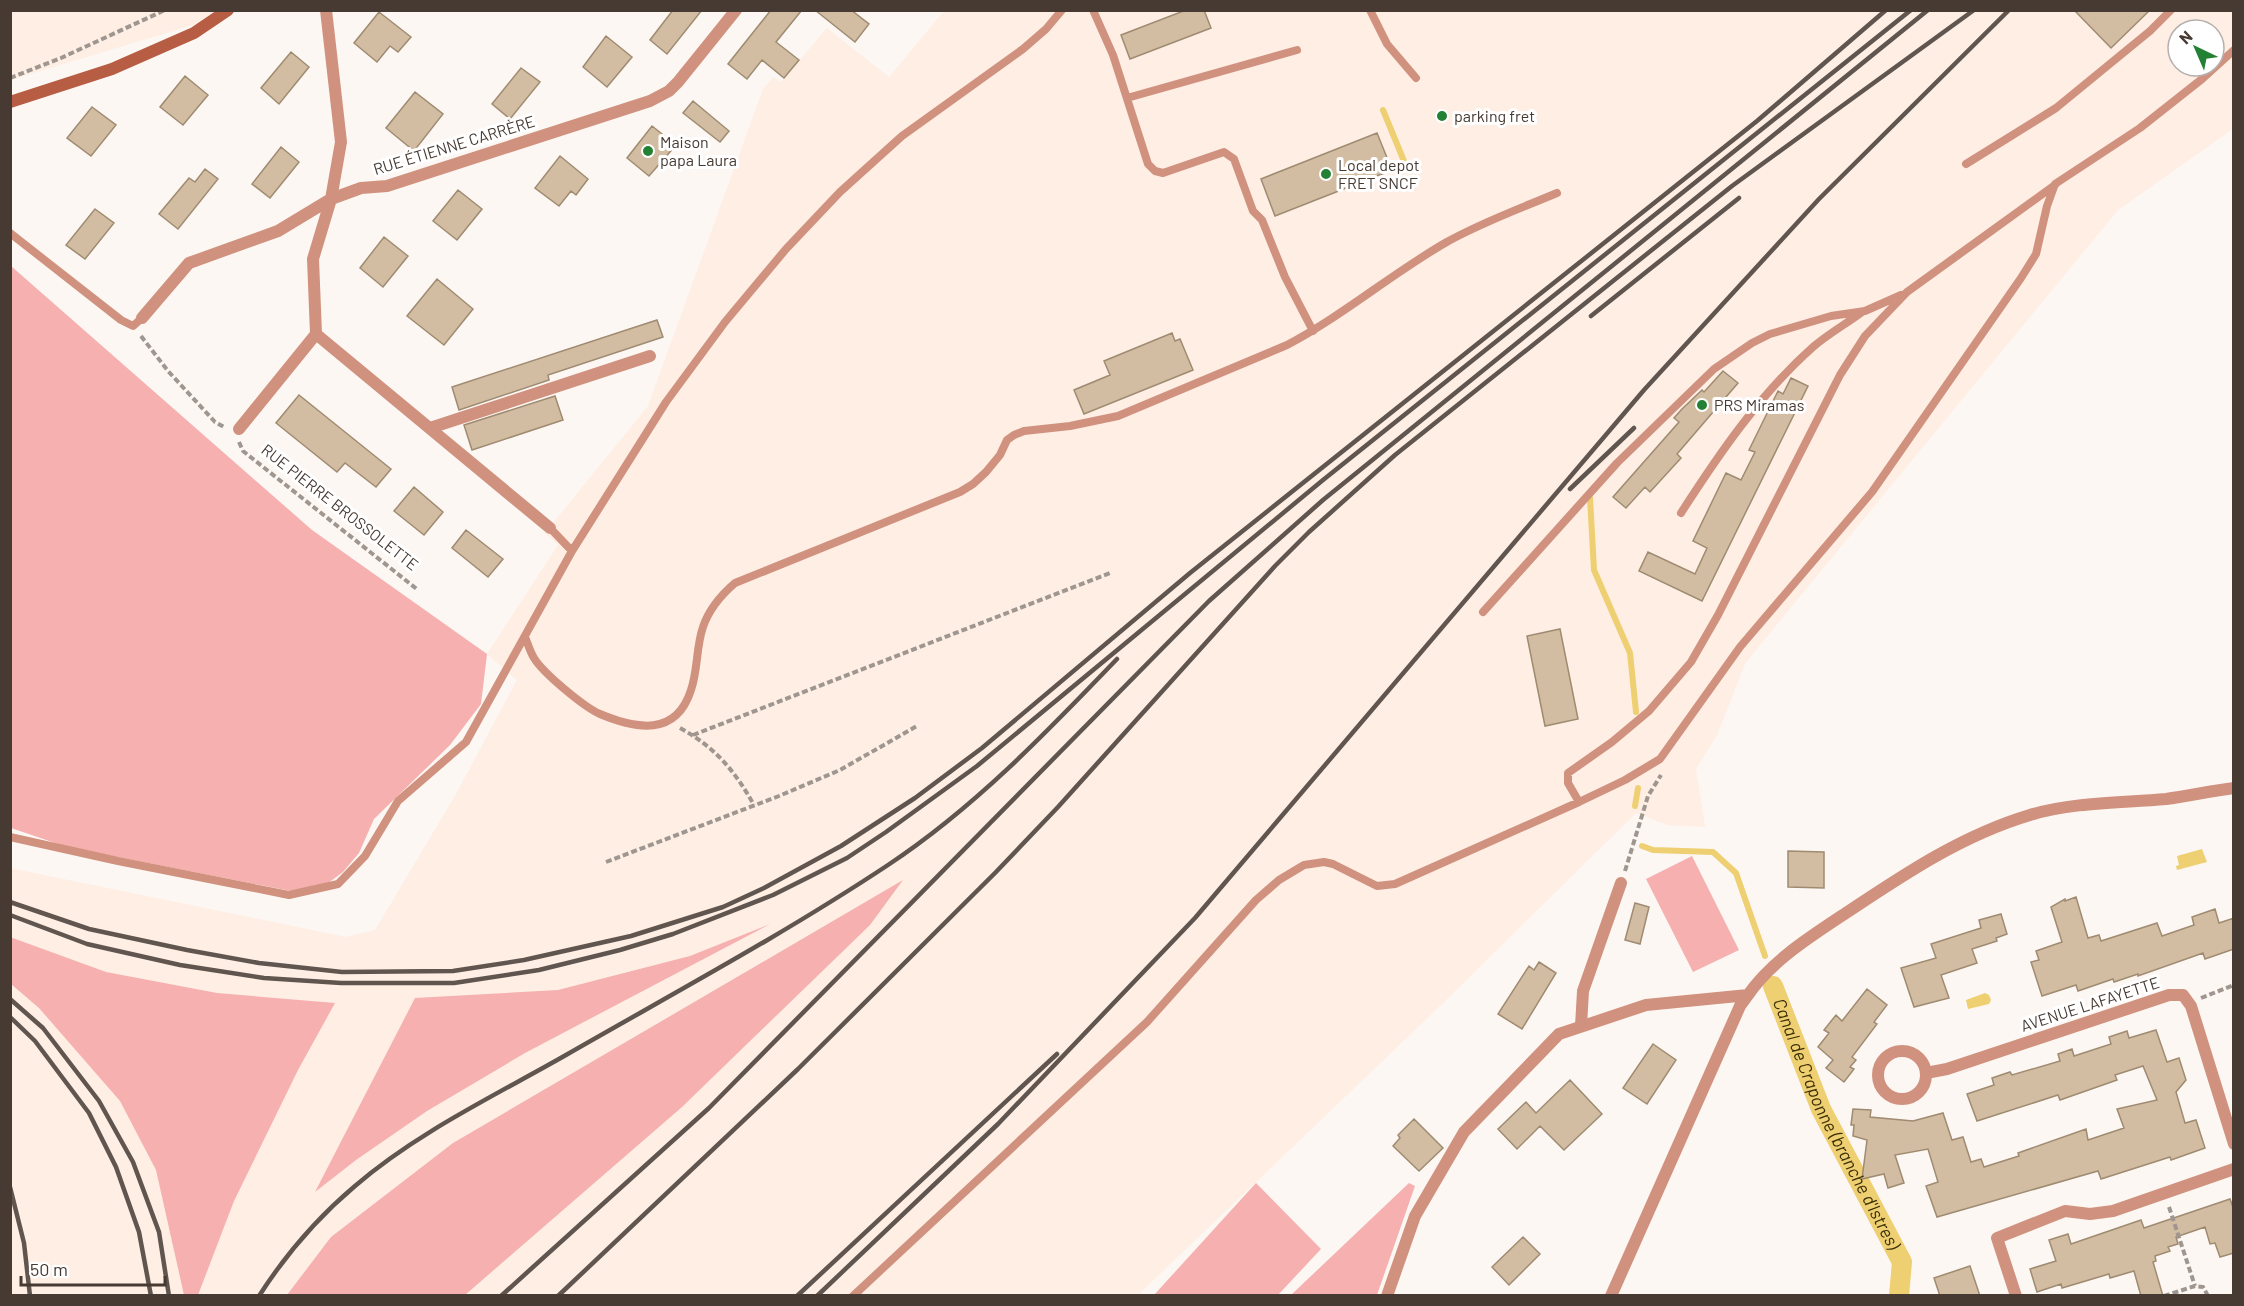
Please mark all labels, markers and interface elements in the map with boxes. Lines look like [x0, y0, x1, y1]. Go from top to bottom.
north arrow [2166, 18, 2226, 78]
text: N [2175, 26, 2196, 47]
place label: parking fret [1454, 106, 1535, 125]
marker: parking fret [1435, 109, 1449, 123]
street label: RUE ÉTIENNE CARRÈRE [371, 111, 537, 178]
place label: Maison papa Laura [660, 132, 737, 169]
marker: Maison papa Laura [641, 144, 655, 158]
place label: Local depot FRET SNCF [1338, 155, 1420, 192]
marker: Local depot FRET SNCF [1319, 167, 1333, 181]
place label: PRS Miramas [1714, 395, 1804, 414]
marker: PRS Miramas [1695, 398, 1709, 412]
street label: RUE PIERRE BROSSOLETTE [258, 439, 423, 574]
street label: AVENUE LAFAYETTE [2018, 972, 2162, 1035]
water label: Canal de Craponne (branche d'Istres) [1769, 995, 1906, 1254]
scale bar [21, 1249, 165, 1287]
text: 50 m [30, 1258, 68, 1280]

